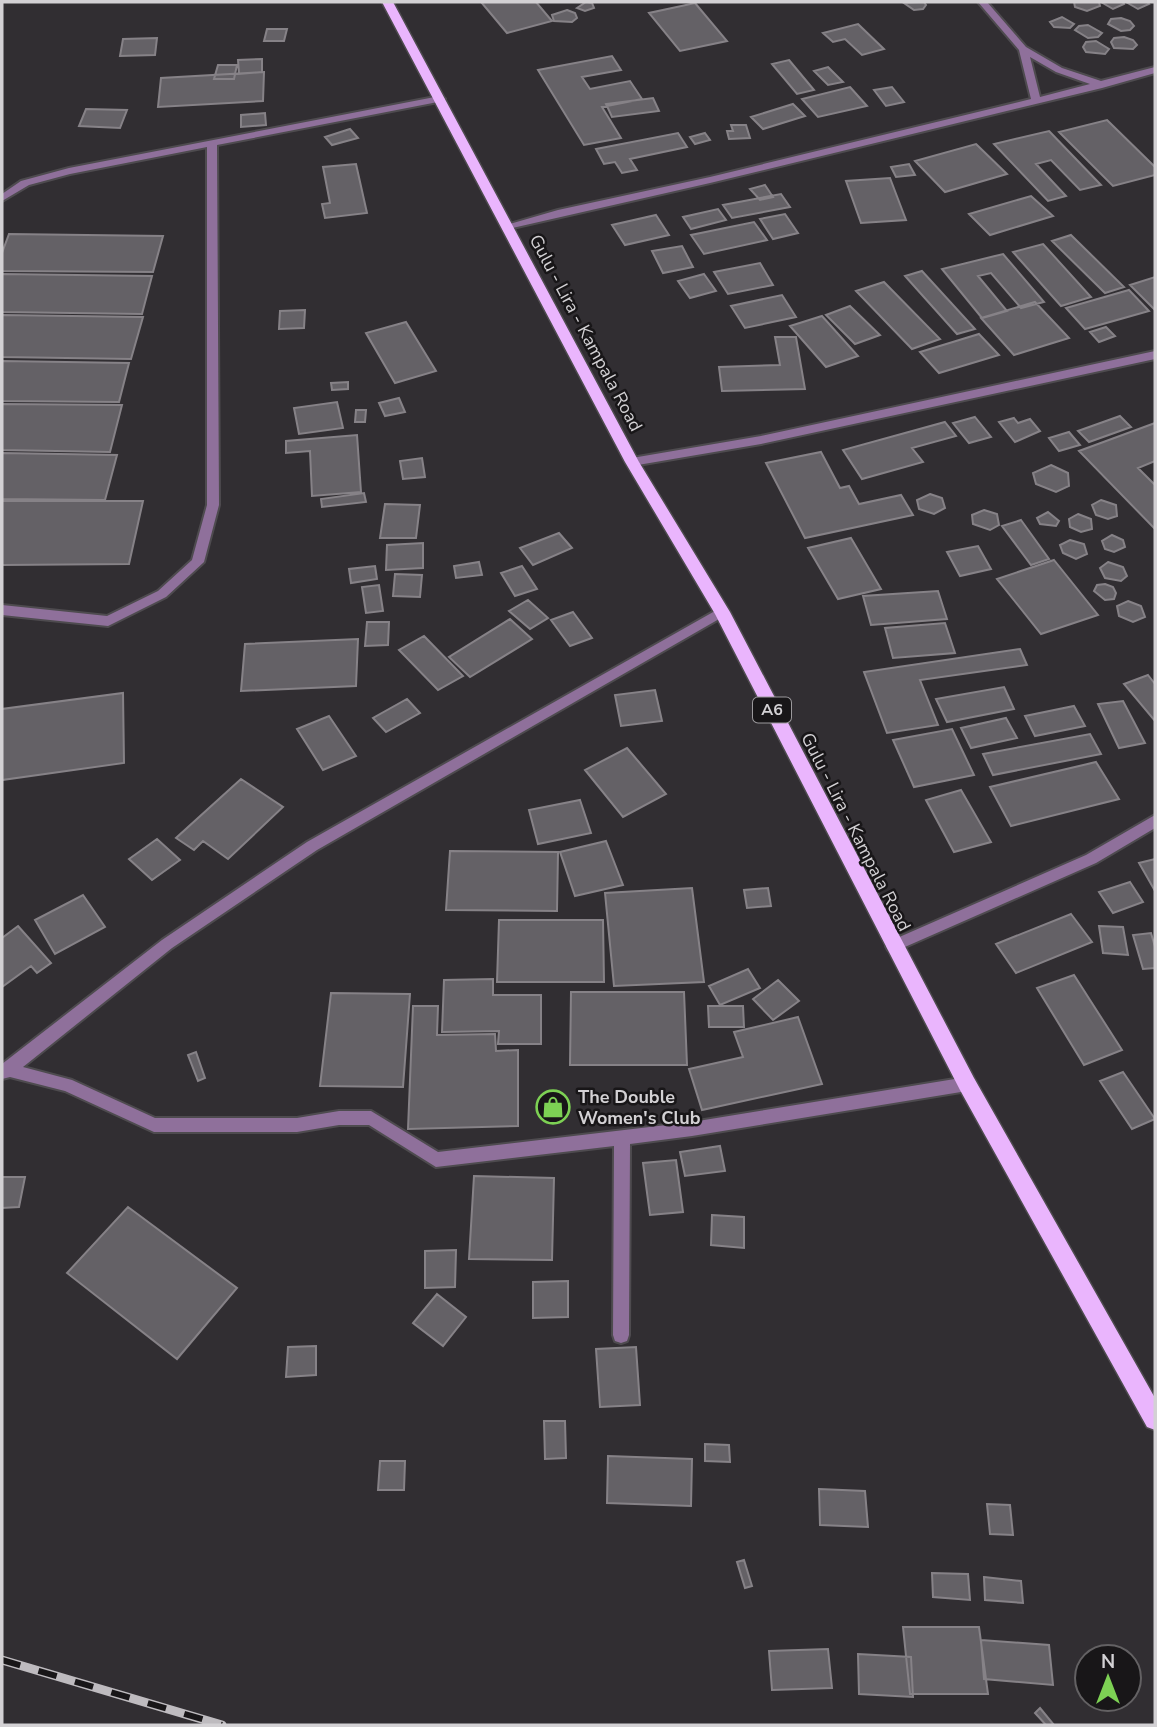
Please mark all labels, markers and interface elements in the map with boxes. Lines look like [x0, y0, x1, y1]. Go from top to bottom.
street label: Gulu - Lira - Kampala Road [524, 230, 648, 436]
road number: A6 [753, 698, 791, 722]
street label: Gulu - Lira - Kampala Road [795, 729, 917, 935]
place label: The Double Women's Club [578, 1085, 701, 1130]
shop icon: The Double Women's Club [534, 1088, 572, 1126]
north arrow [1073, 1643, 1143, 1713]
text: N [1101, 1649, 1115, 1675]

